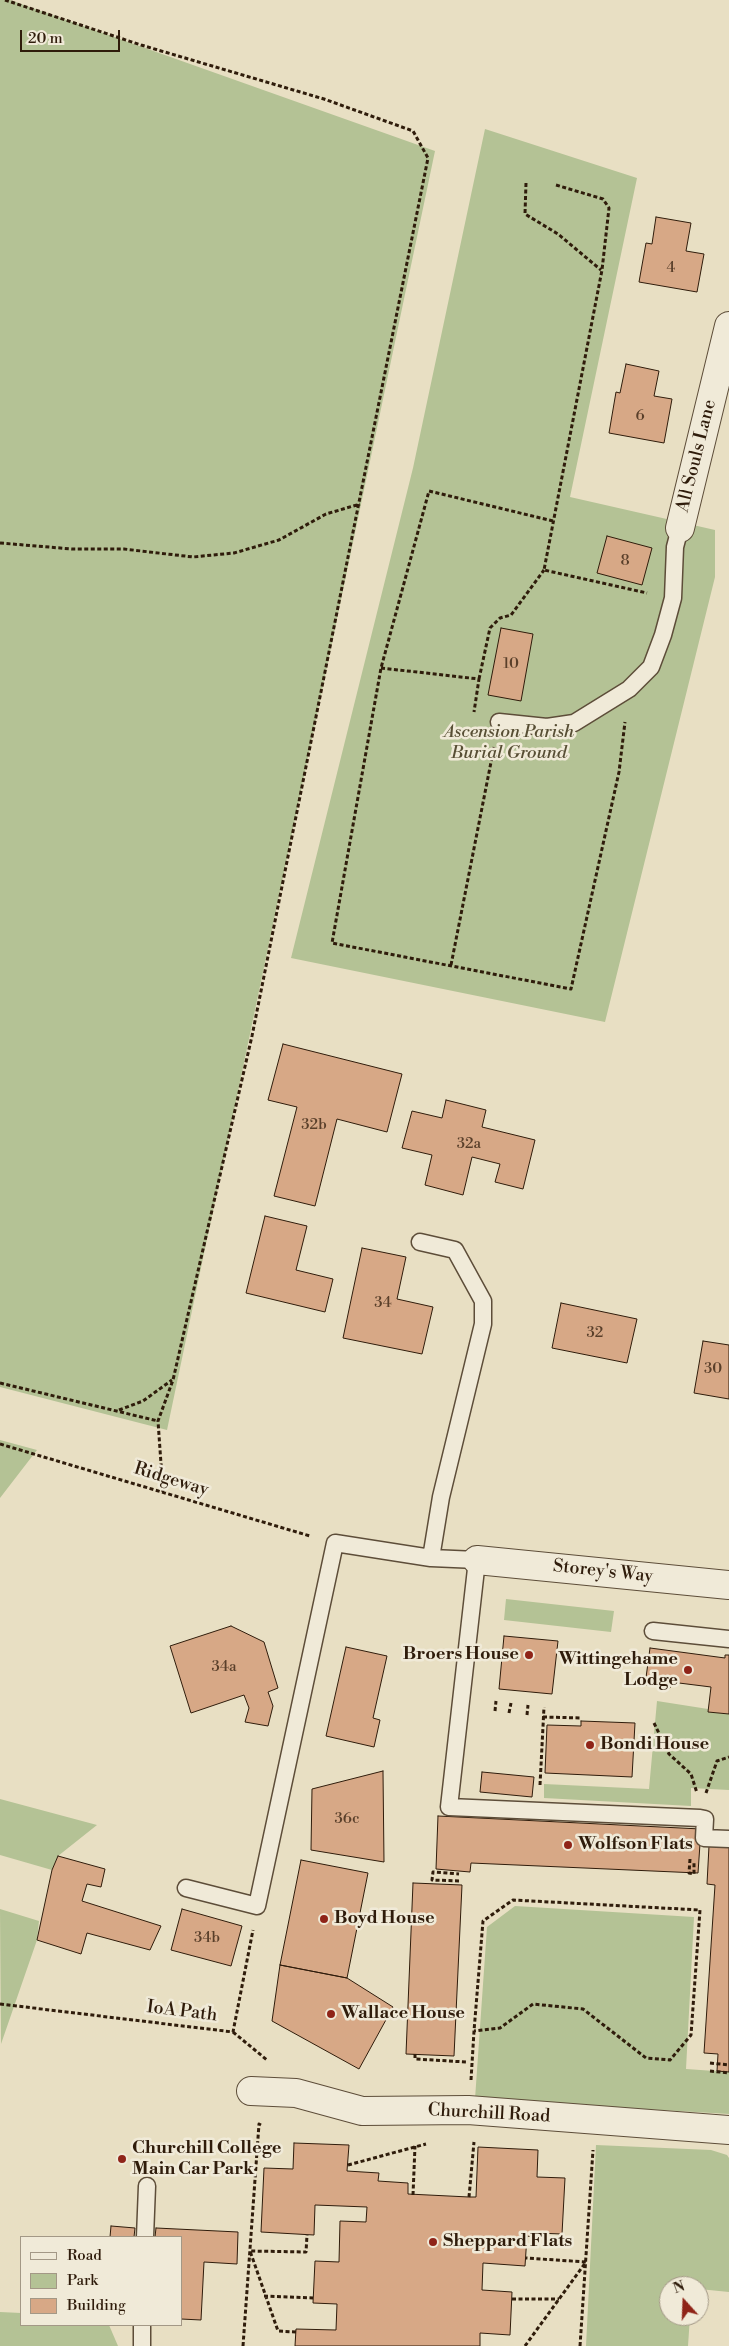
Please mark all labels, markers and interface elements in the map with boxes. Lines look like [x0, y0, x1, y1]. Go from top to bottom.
scale bar [22, 20, 122, 52]
text: 20 m [28, 29, 63, 48]
house number: 4 [667, 259, 675, 277]
street label: All Souls Lane [673, 398, 721, 514]
house number: 6 [635, 407, 645, 425]
house number: 8 [620, 552, 630, 570]
house number: 10 [503, 655, 519, 673]
park label: Ascension Parish Burial Ground [444, 722, 574, 764]
house number: 32b [301, 1116, 327, 1134]
house number: 32a [457, 1135, 481, 1153]
house number: 34 [374, 1294, 392, 1312]
house number: 32 [587, 1324, 603, 1342]
house number: 30 [704, 1360, 722, 1378]
street label: Ridgeway [131, 1458, 211, 1502]
street label: Storey's Way [552, 1556, 654, 1588]
place label: Broers House [403, 1644, 519, 1666]
marker: Broers House [523, 1649, 535, 1661]
place label: Wittingehame Lodge [558, 1649, 678, 1692]
house number: 34a [211, 1658, 237, 1676]
marker: Wittingehame Lodge [682, 1664, 694, 1676]
place label: Bondi House [600, 1734, 709, 1756]
marker: Bondi House [584, 1739, 596, 1751]
house number: 36c [335, 1810, 359, 1828]
place label: Wolfson Flats [578, 1834, 693, 1856]
marker: Wolfson Flats [562, 1839, 574, 1851]
place label: Boyd House [334, 1908, 435, 1930]
marker: Boyd House [318, 1913, 330, 1925]
house number: 34b [194, 1929, 220, 1947]
street label: IoA Path [146, 1997, 218, 2027]
place label: Wallace House [341, 2003, 465, 2025]
marker: Wallace House [325, 2008, 337, 2020]
street label: Churchill Road [427, 2100, 551, 2128]
place label: Churchill College Main Car Park [132, 2138, 282, 2180]
marker: Churchill College Main Car Park [116, 2153, 128, 2165]
place label: Sheppard Flats [443, 2231, 572, 2253]
legend [20, 2236, 182, 2326]
marker: Sheppard Flats [427, 2236, 439, 2248]
text: Road [67, 2246, 102, 2265]
text: Park [67, 2271, 98, 2290]
north arrow [659, 2276, 709, 2326]
text: N [671, 2277, 687, 2298]
text: Building [67, 2296, 126, 2315]

